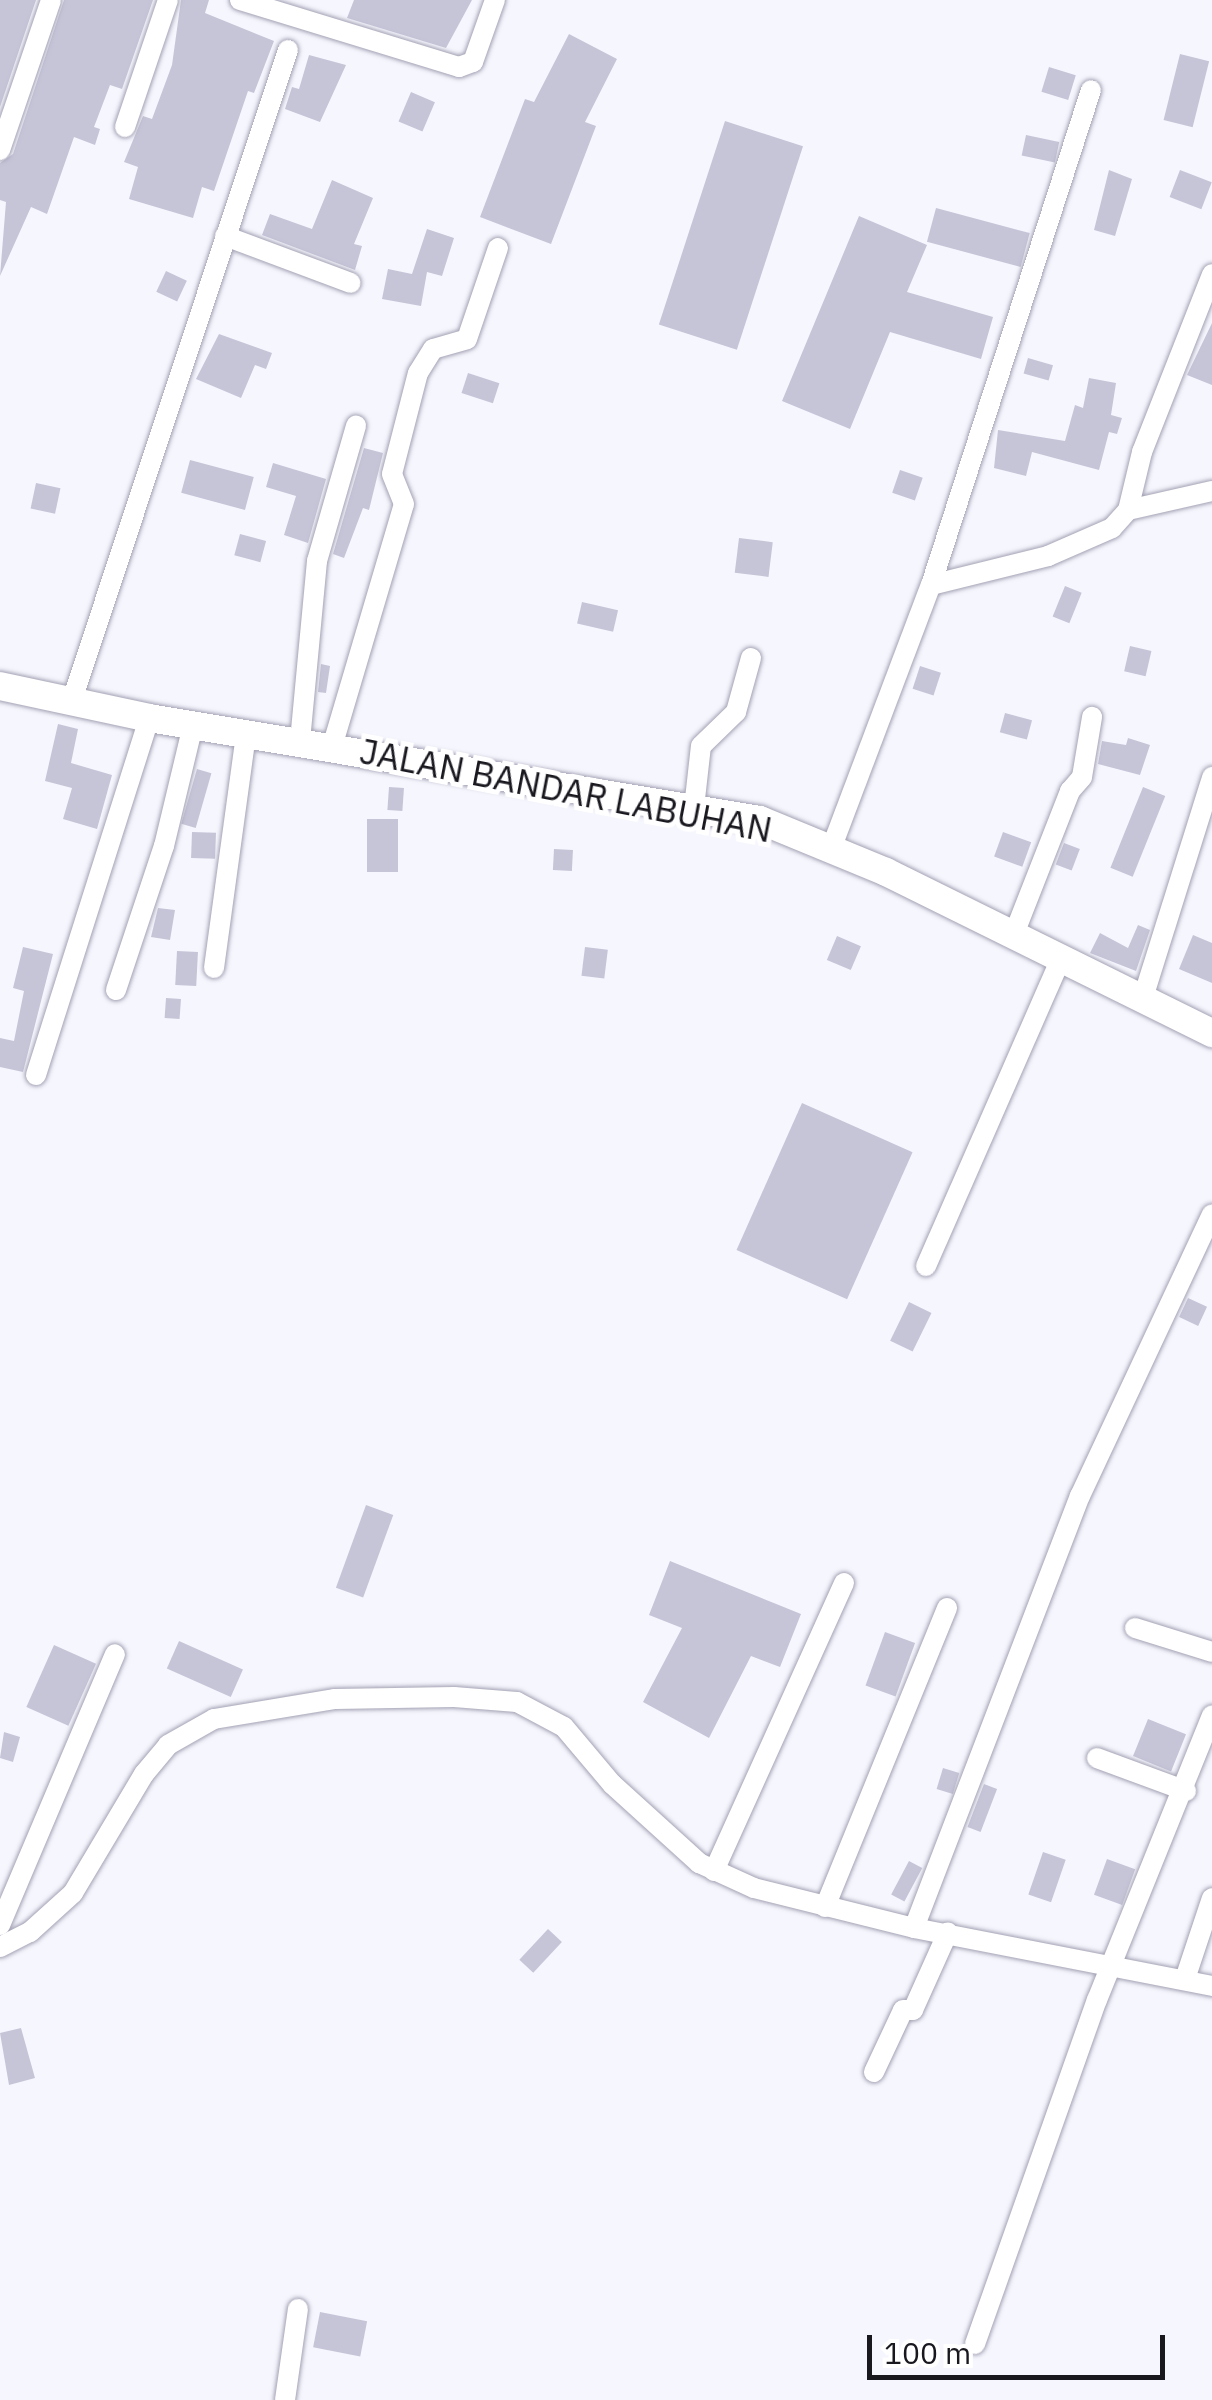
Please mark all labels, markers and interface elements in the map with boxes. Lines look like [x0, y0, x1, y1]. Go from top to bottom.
street label: JALAN BANDAR LABUHAN [356, 729, 776, 851]
scale bar [872, 2315, 1170, 2377]
text: 100 m [884, 2333, 971, 2372]

